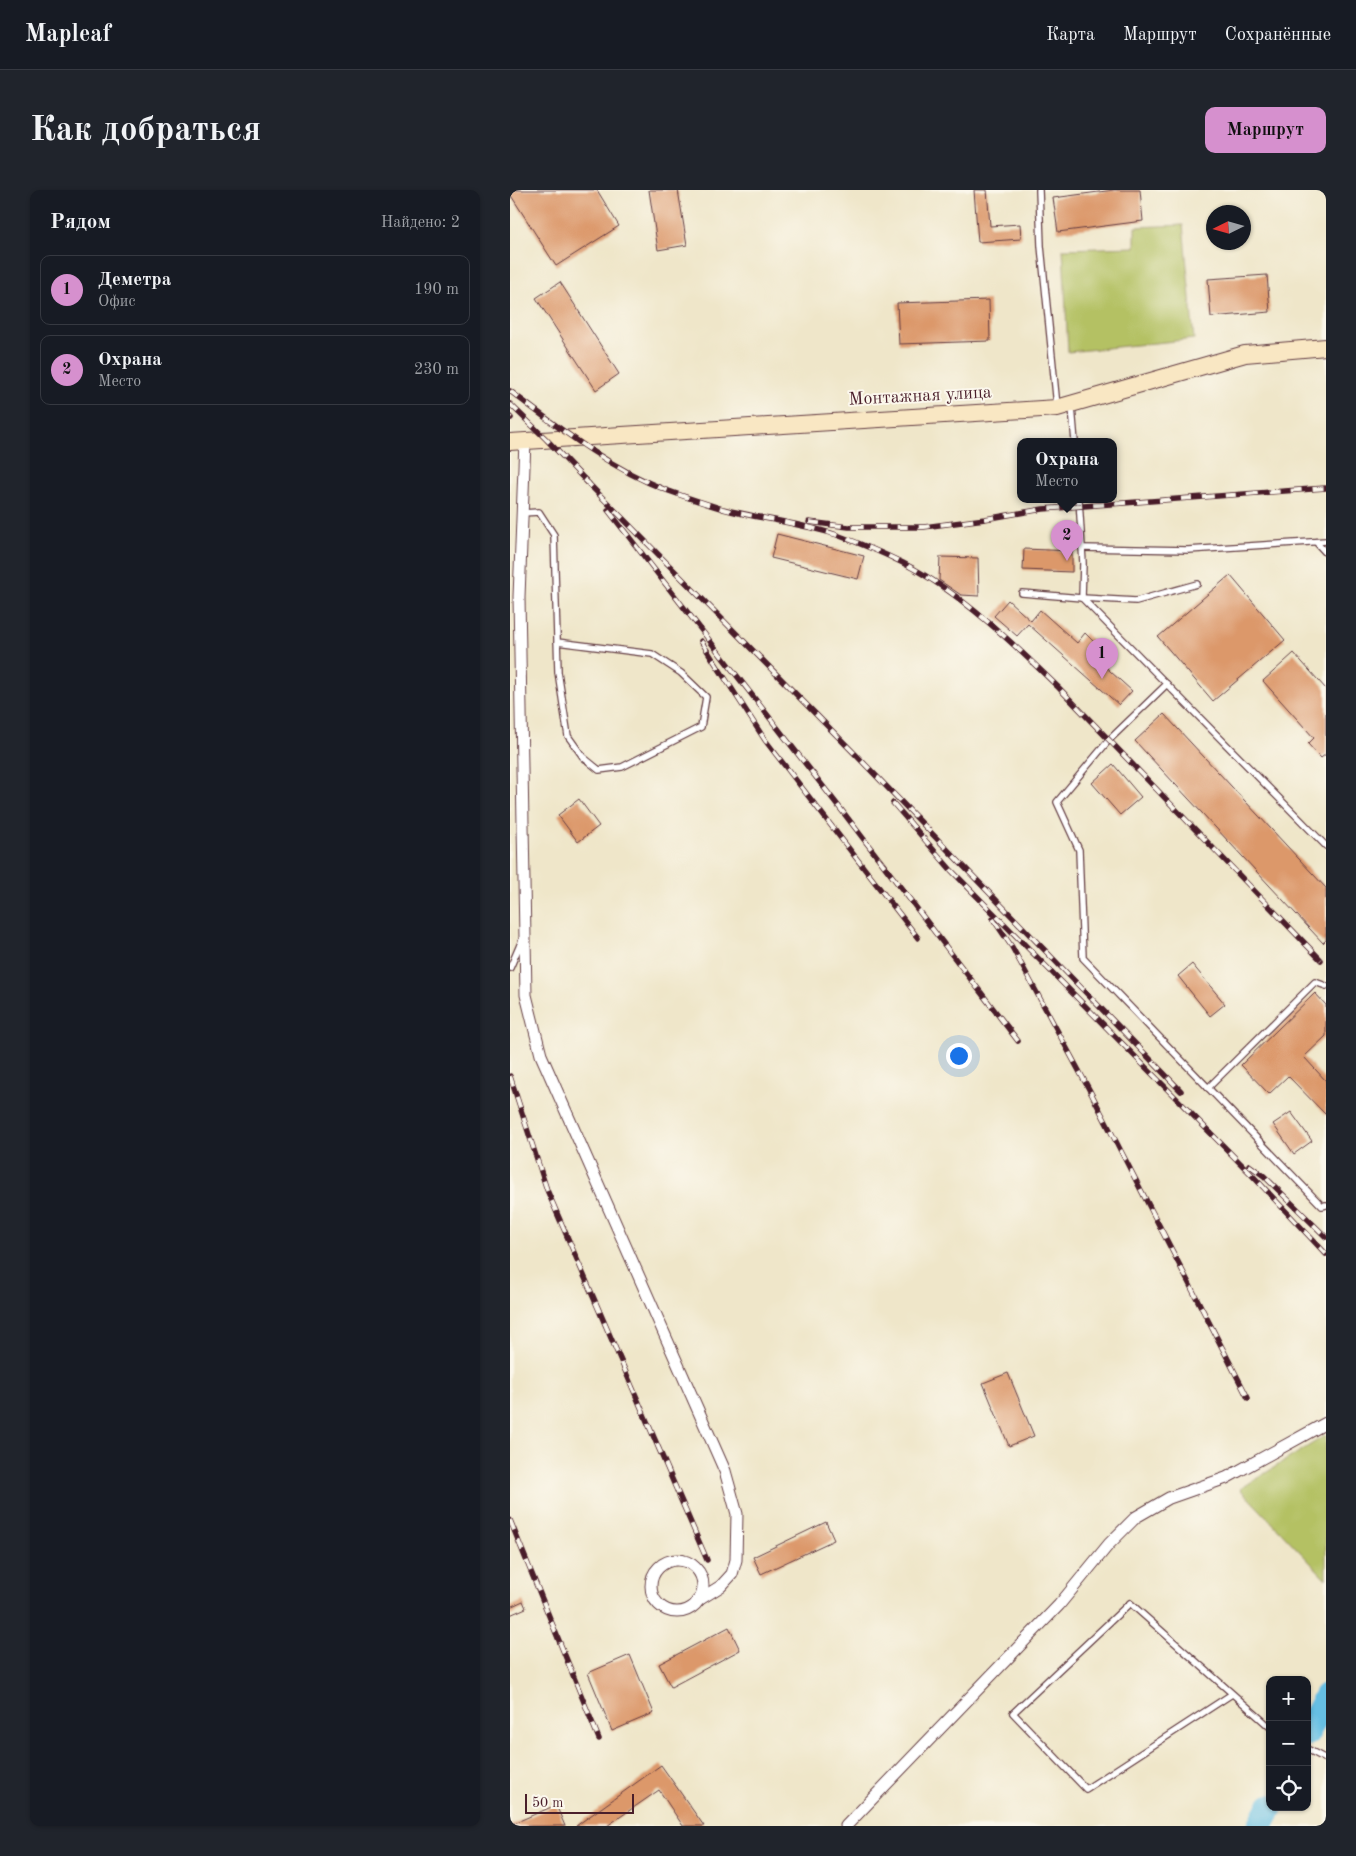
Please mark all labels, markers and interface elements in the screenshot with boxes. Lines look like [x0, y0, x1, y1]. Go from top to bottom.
text: Mapleaf [25, 23, 111, 47]
text: Карта [1046, 26, 1095, 44]
text: Маршрут [1123, 26, 1197, 44]
text: Сохранённые [1225, 26, 1331, 44]
button: Маршрут [1205, 107, 1326, 153]
text: Как добраться [30, 113, 261, 148]
north arrow [1206, 205, 1251, 250]
text: Рядом [50, 212, 111, 233]
text: Найдено: 2 [381, 215, 460, 231]
text: Деметра [98, 271, 171, 290]
text: 1 [62, 282, 72, 298]
text: 190 m [414, 282, 459, 298]
text: Офис [98, 294, 135, 310]
text: Охрана [98, 351, 162, 370]
text: 2 [62, 362, 72, 378]
text: 230 m [414, 362, 459, 378]
text: Место [98, 374, 141, 390]
street label: Монтажная улица [848, 383, 992, 409]
popup [1017, 438, 1117, 503]
text: Охрана [1035, 451, 1099, 470]
text: Место [1035, 474, 1078, 490]
pin: 2 [1051, 520, 1083, 561]
pin: 1 [1086, 638, 1118, 679]
your location [946, 1043, 972, 1069]
map controls [1266, 1676, 1311, 1811]
button: + [1266, 1676, 1311, 1721]
button: − [1266, 1721, 1311, 1766]
button: locate [1266, 1766, 1311, 1811]
scale bar [525, 1791, 634, 1814]
text: 50 m [532, 1796, 563, 1810]

